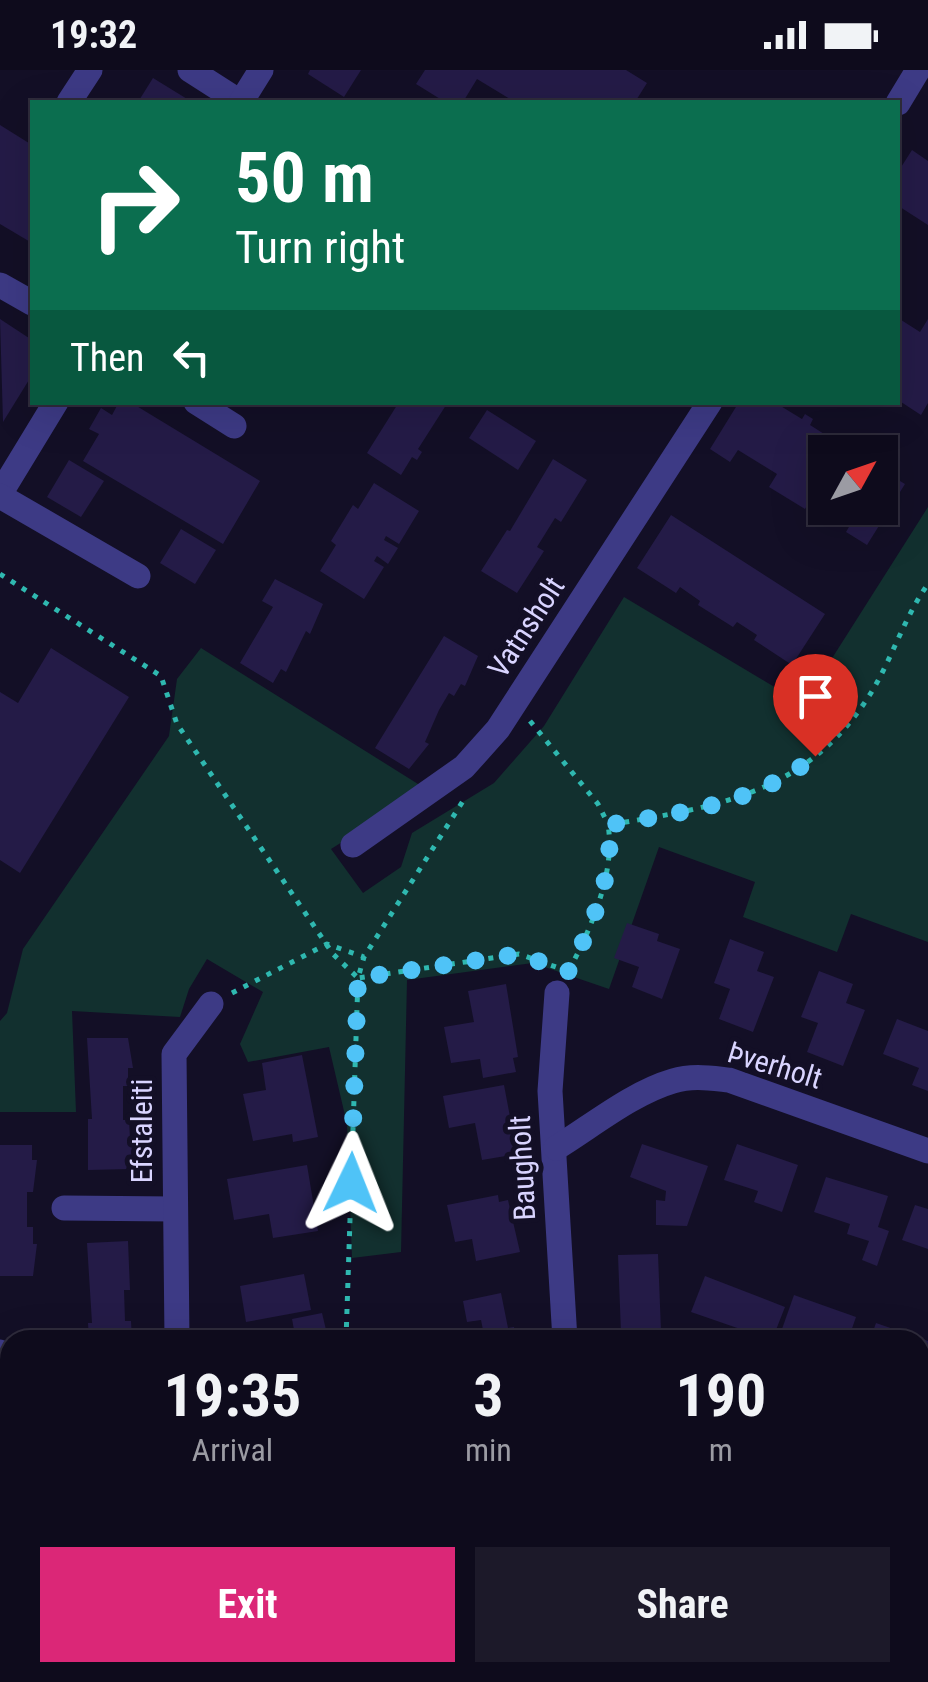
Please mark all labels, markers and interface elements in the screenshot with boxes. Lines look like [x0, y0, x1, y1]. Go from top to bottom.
text: 19:32 [50, 13, 137, 57]
text: 50 m [235, 137, 374, 219]
icon: right [70, 140, 200, 270]
text: Turn right [235, 221, 405, 274]
icon: left [164, 330, 219, 385]
text: Then [70, 336, 144, 380]
north arrow [808, 435, 898, 525]
map controls [808, 435, 898, 525]
street label: Vatnsholt [481, 570, 571, 684]
pin [773, 654, 858, 757]
icon: arrive [788, 669, 843, 724]
street label: Þverholt [724, 1034, 826, 1096]
street label: Efstaleiti [124, 1079, 159, 1183]
street label: Baugholt [502, 1114, 542, 1222]
position arrow [299, 1131, 403, 1235]
text: 19:35 [164, 1360, 301, 1431]
text: 3 [473, 1360, 504, 1431]
text: 190 [675, 1360, 766, 1431]
text: Arrival [192, 1431, 273, 1469]
text: min [465, 1431, 512, 1469]
text: m [709, 1431, 733, 1469]
button: Exit [40, 1547, 455, 1662]
button: Share [475, 1547, 890, 1662]

